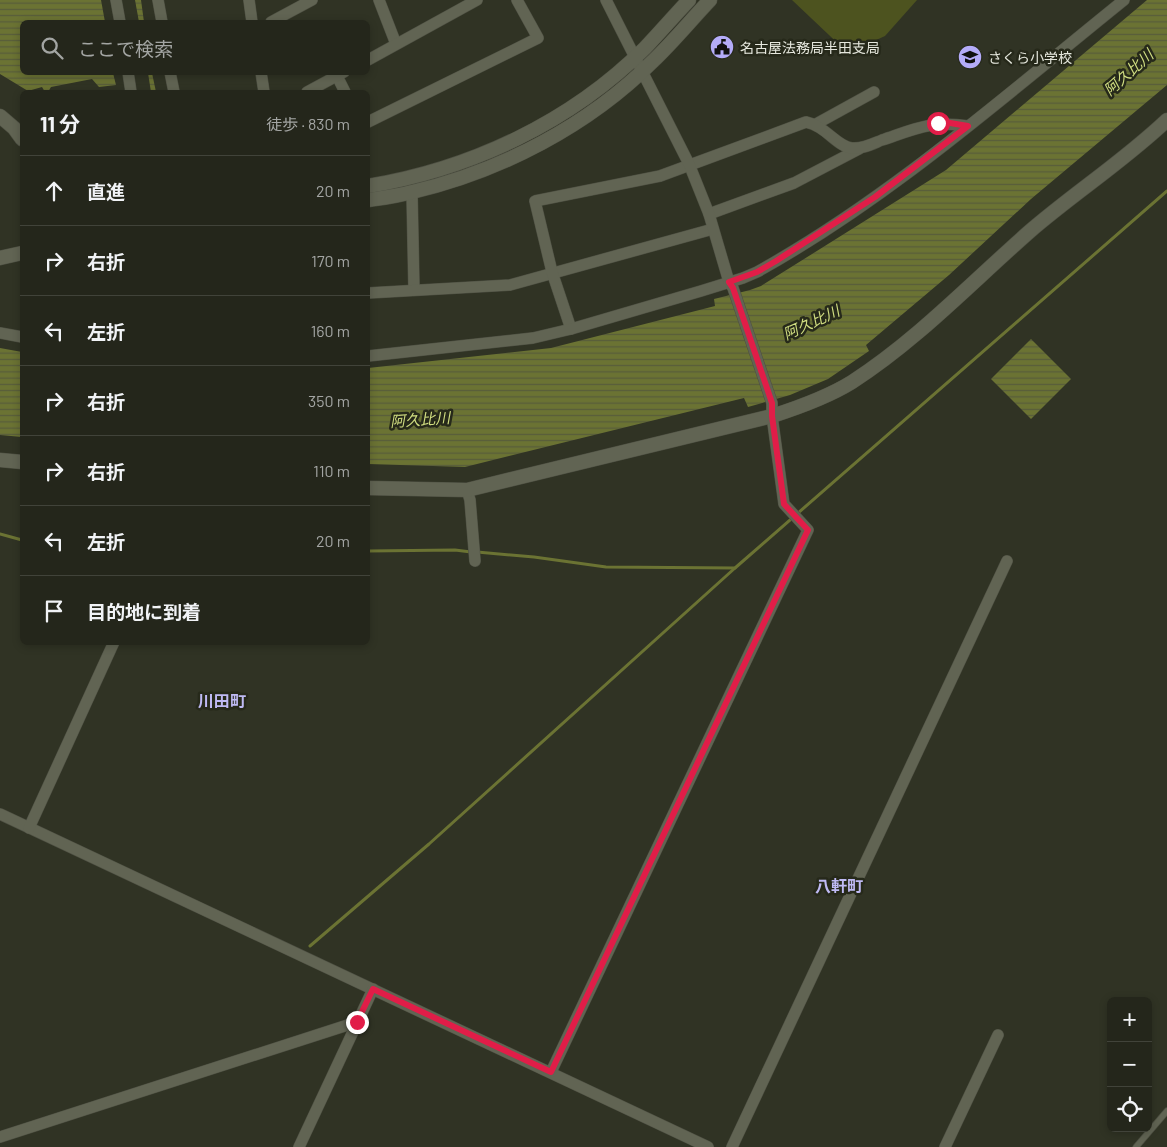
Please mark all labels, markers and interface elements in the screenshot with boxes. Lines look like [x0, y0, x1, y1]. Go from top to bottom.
search box [20, 20, 370, 75]
icon: search [38, 34, 66, 62]
public building icon: 名古屋法務局半田支局 [709, 34, 735, 60]
text: ここで検索 [78, 37, 173, 60]
place label: 名古屋法務局半田支局 [740, 39, 880, 56]
school or university icon: さくら小学校 [957, 44, 983, 70]
water label: 阿久比川 [1100, 44, 1158, 99]
place label: さくら小学校 [988, 49, 1072, 66]
text: 11 分 [40, 111, 80, 136]
route start [927, 112, 950, 135]
text: 徒歩 · 830 m [266, 114, 350, 133]
icon: ahead [40, 177, 68, 205]
text: 直進 [87, 180, 125, 203]
text: 20 m [316, 181, 350, 200]
icon: right [40, 247, 68, 275]
text: 右折 [87, 250, 125, 273]
text: 170 m [311, 251, 350, 270]
water label: 阿久比川 [780, 300, 844, 343]
icon: left [40, 317, 68, 345]
text: 左折 [87, 320, 125, 343]
text: 160 m [311, 321, 350, 340]
icon: right [40, 387, 68, 415]
text: 右折 [87, 390, 125, 413]
text: 350 m [308, 391, 350, 410]
water label: 阿久比川 [389, 408, 453, 430]
icon: right [40, 457, 68, 485]
text: 右折 [87, 460, 125, 483]
text: 110 m [313, 461, 350, 480]
icon: left [40, 527, 68, 555]
text: 左折 [87, 530, 125, 553]
text: 20 m [316, 531, 350, 550]
icon: arrive [40, 597, 68, 625]
text: 目的地に到着 [87, 600, 201, 623]
district label: 川田町 [198, 691, 246, 710]
district label: 八軒町 [815, 876, 863, 895]
map controls [1107, 997, 1152, 1132]
button: + [1107, 997, 1152, 1042]
route end [346, 1011, 369, 1034]
button: − [1107, 1042, 1152, 1087]
button: locate [1107, 1087, 1152, 1132]

